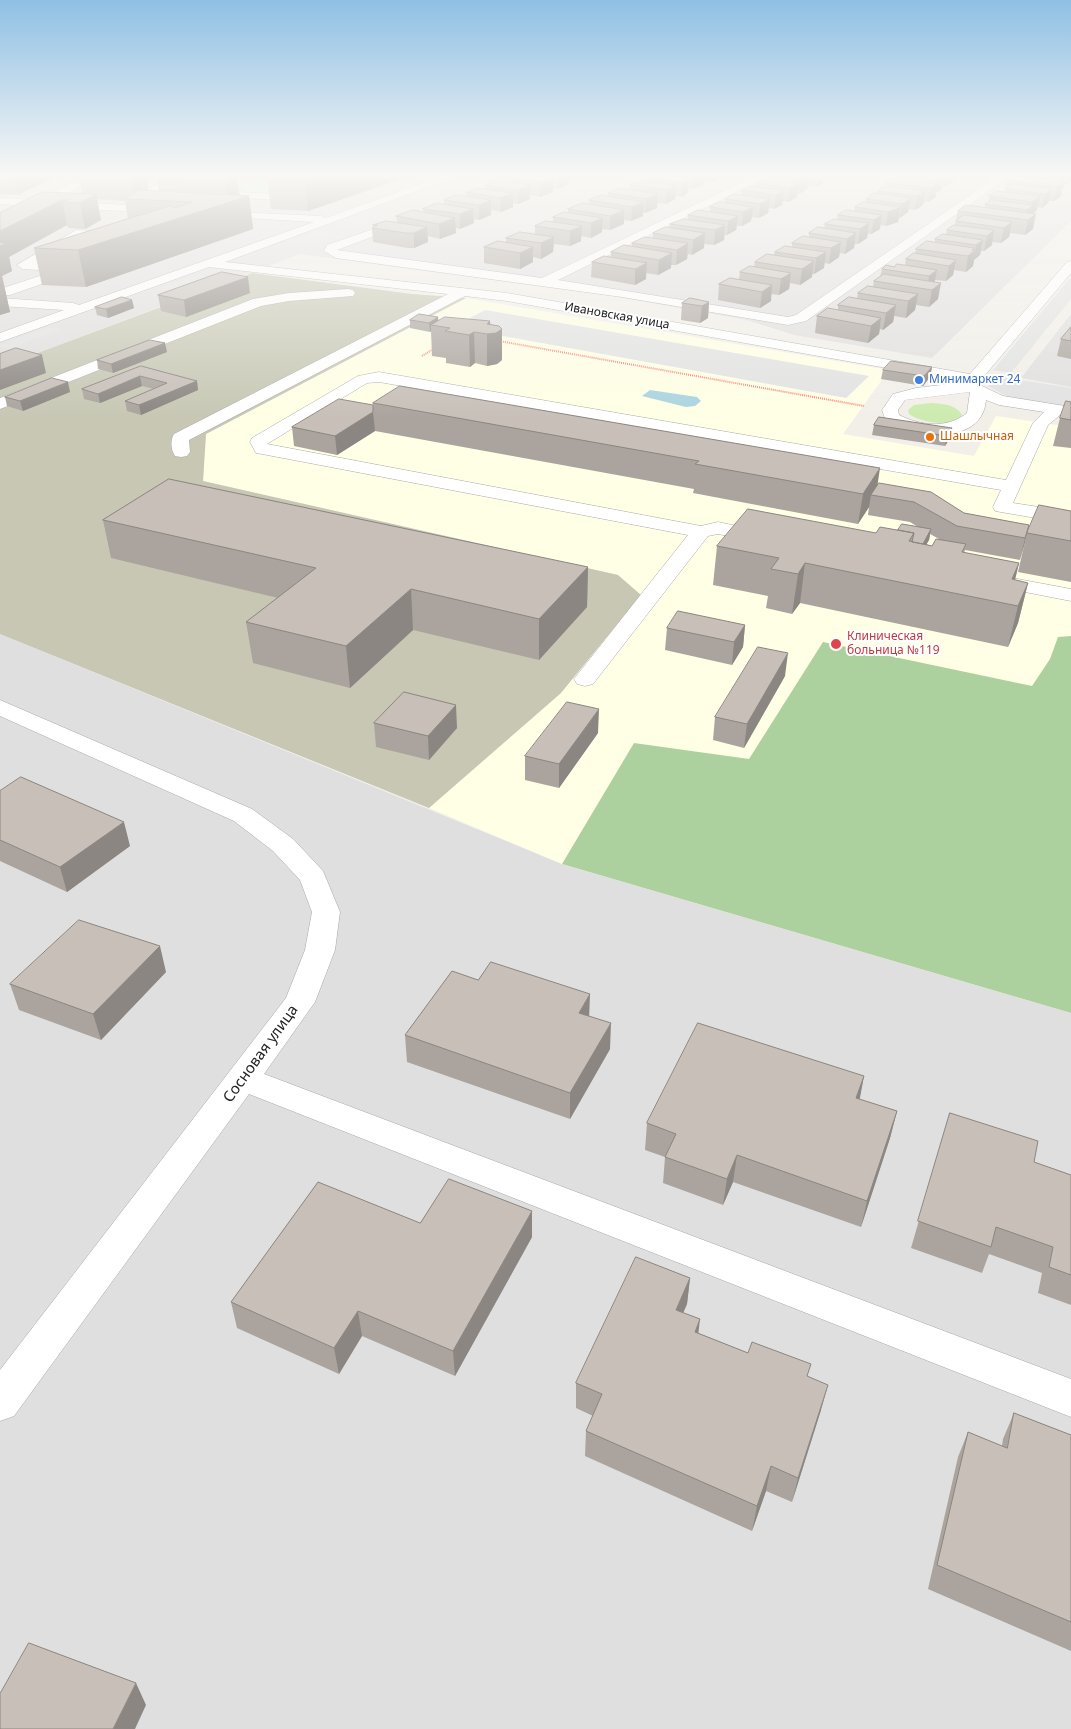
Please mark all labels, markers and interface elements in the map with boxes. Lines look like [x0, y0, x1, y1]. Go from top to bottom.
street label: Ивановская улица [563, 300, 671, 332]
place label: Минимаркет 24 [929, 373, 1020, 387]
marker: Минимаркет 24 [913, 374, 925, 386]
place label: Шашлычная [940, 430, 1014, 444]
marker: Шашлычная [924, 431, 936, 443]
place label: Клиническая больница №119 [847, 630, 940, 658]
marker: Клиническая больница №119 [829, 637, 843, 651]
street label: Сосновая улица [220, 1002, 302, 1106]

